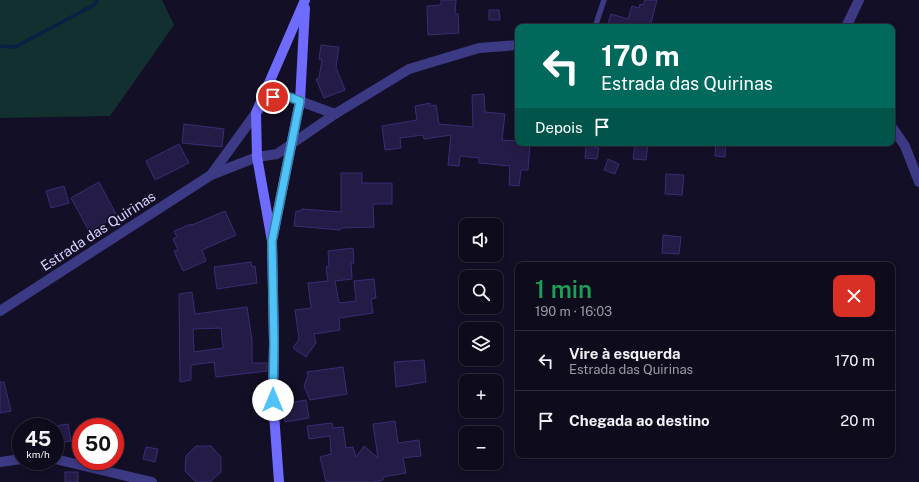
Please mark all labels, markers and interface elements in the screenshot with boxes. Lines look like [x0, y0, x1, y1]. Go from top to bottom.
text: 170 m [601, 39, 680, 72]
icon: left [535, 40, 587, 92]
text: Estrada das Quirinas [601, 73, 773, 94]
pin [256, 80, 290, 114]
icon: arrive [262, 86, 284, 108]
icon: arrive [591, 116, 613, 138]
text: Depois [535, 119, 583, 136]
street label: Estrada das Quirinas [38, 188, 158, 274]
map controls [459, 218, 503, 470]
button: sound [459, 218, 503, 262]
button: search [459, 270, 503, 314]
text: 1 min [535, 275, 592, 303]
button: close [833, 275, 875, 317]
text: 190 m · 16:03 [535, 304, 612, 319]
button: layers [459, 322, 503, 366]
text: Vire à esquerda [569, 345, 681, 362]
icon: left [535, 350, 557, 372]
text: 170 m [834, 352, 875, 369]
text: Estrada das Quirinas [569, 362, 693, 377]
button: + [459, 374, 503, 418]
position arrow [252, 379, 294, 421]
icon: arrive [535, 410, 557, 432]
text: Chegada ao destino [569, 412, 710, 429]
text: 20 m [840, 412, 875, 429]
speed limit sign: 50 [72, 418, 124, 470]
button: − [459, 426, 503, 470]
text: 45 [25, 427, 51, 451]
text: km/h [26, 448, 50, 460]

